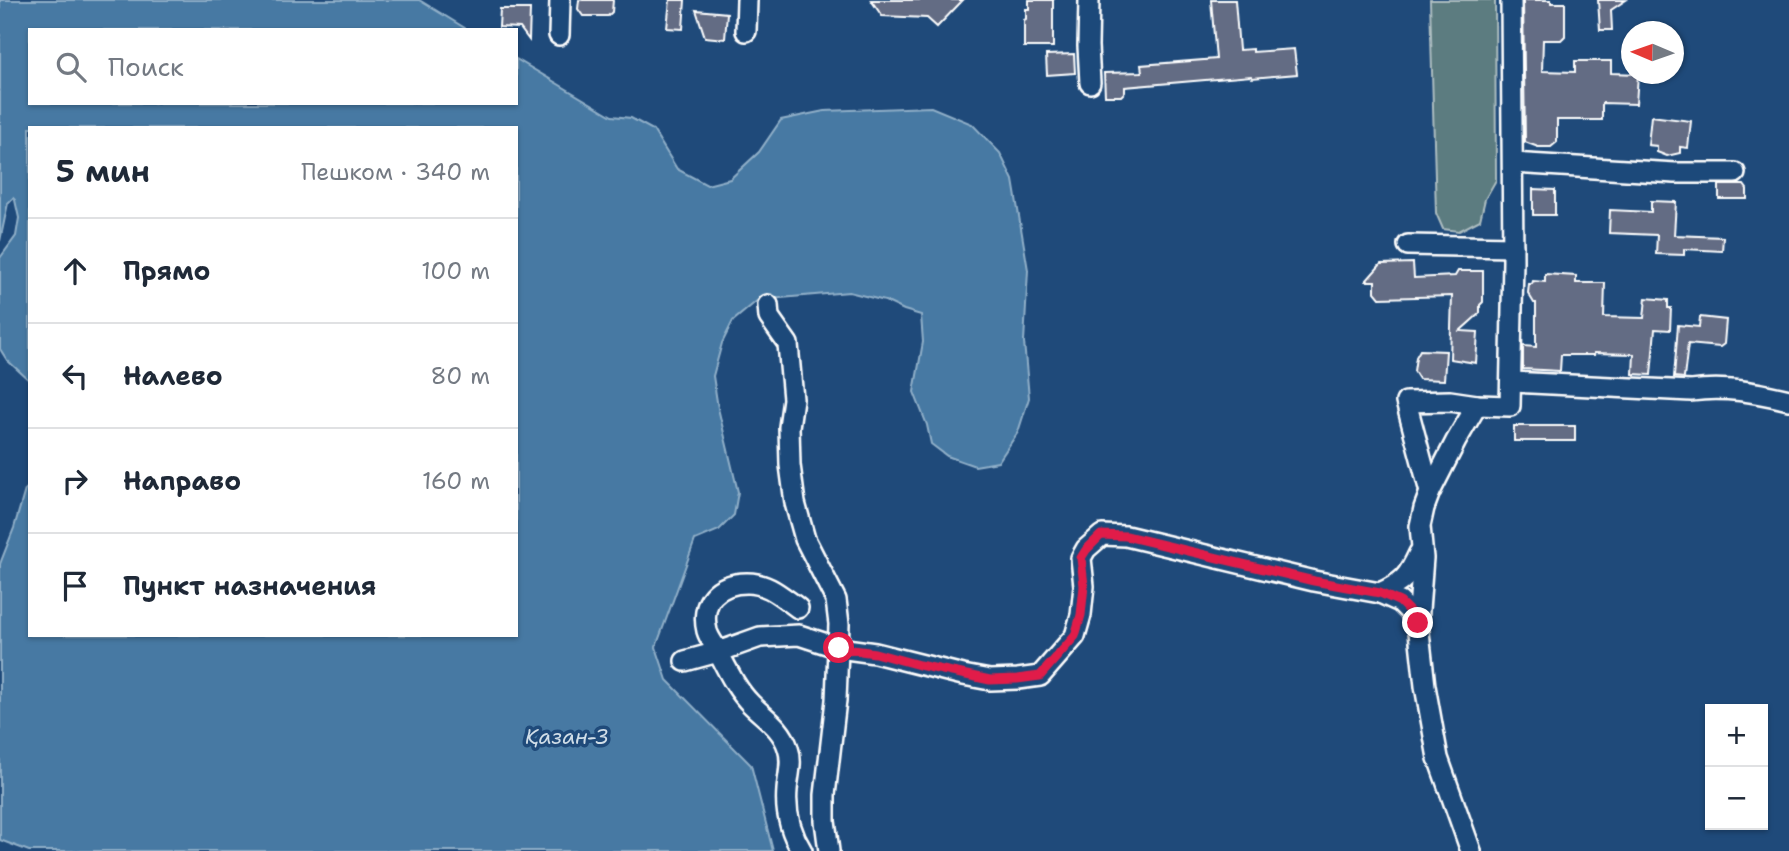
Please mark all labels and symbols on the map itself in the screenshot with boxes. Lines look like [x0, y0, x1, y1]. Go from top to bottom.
north arrow [1621, 21, 1684, 84]
route end [1402, 607, 1433, 638]
route start [823, 632, 854, 663]
water label: Қазан-3 [525, 723, 609, 751]

